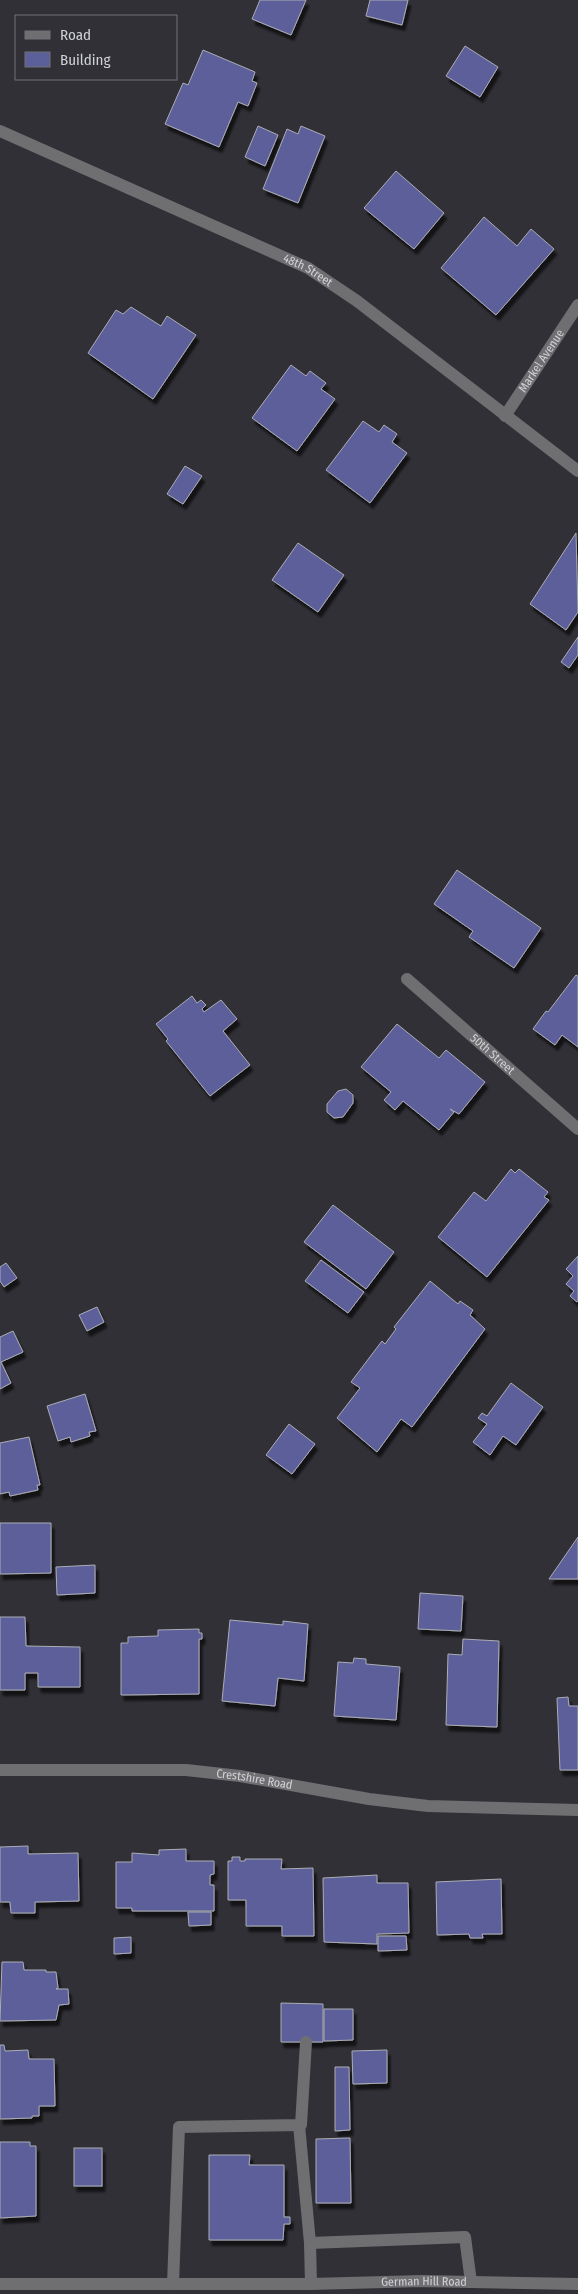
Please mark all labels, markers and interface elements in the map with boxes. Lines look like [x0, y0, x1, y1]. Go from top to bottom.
legend [15, 15, 178, 80]
text: Road [60, 26, 91, 44]
text: Building [60, 51, 111, 69]
street label: 48th Street [281, 251, 335, 290]
street label: Markel Avenue [516, 327, 567, 395]
street label: 50th Street [468, 1031, 518, 1077]
street label: Crestshire Road [216, 1766, 293, 1792]
street label: German Hill Road [381, 2274, 467, 2289]

